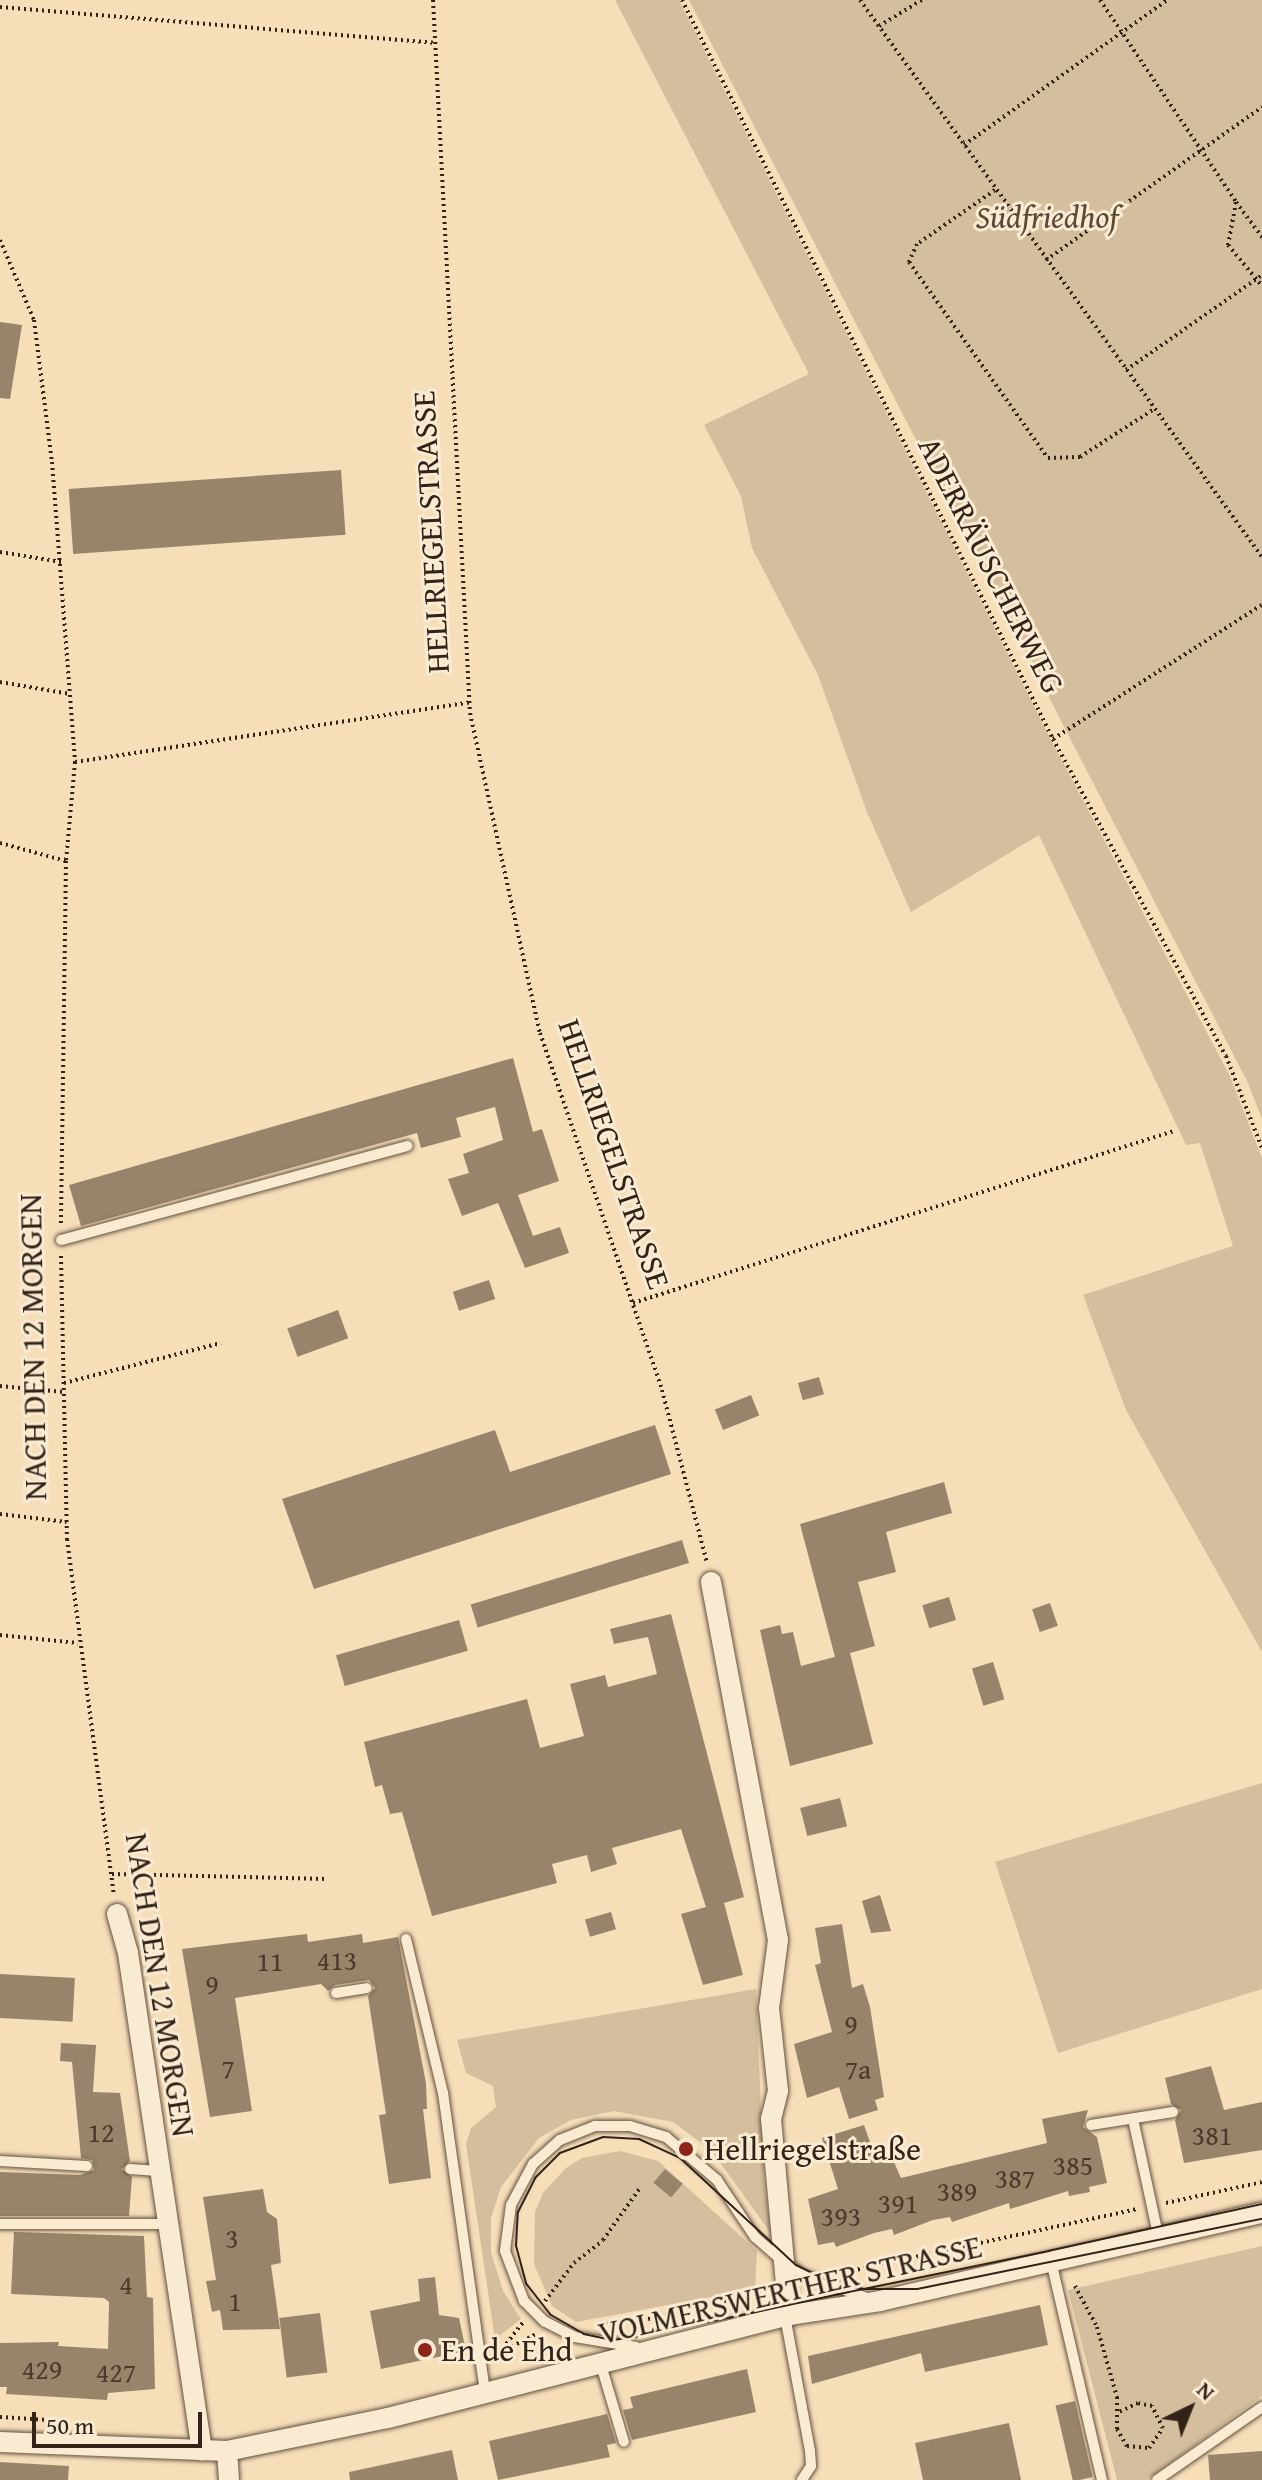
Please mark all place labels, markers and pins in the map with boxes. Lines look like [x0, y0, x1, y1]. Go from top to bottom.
place label: Hellriegelstraße [704, 2130, 921, 2168]
marker: Hellriegelstraße [675, 2138, 697, 2160]
place label: En de Ehd [441, 2331, 573, 2369]
marker: En de Ehd [416, 2341, 434, 2359]

